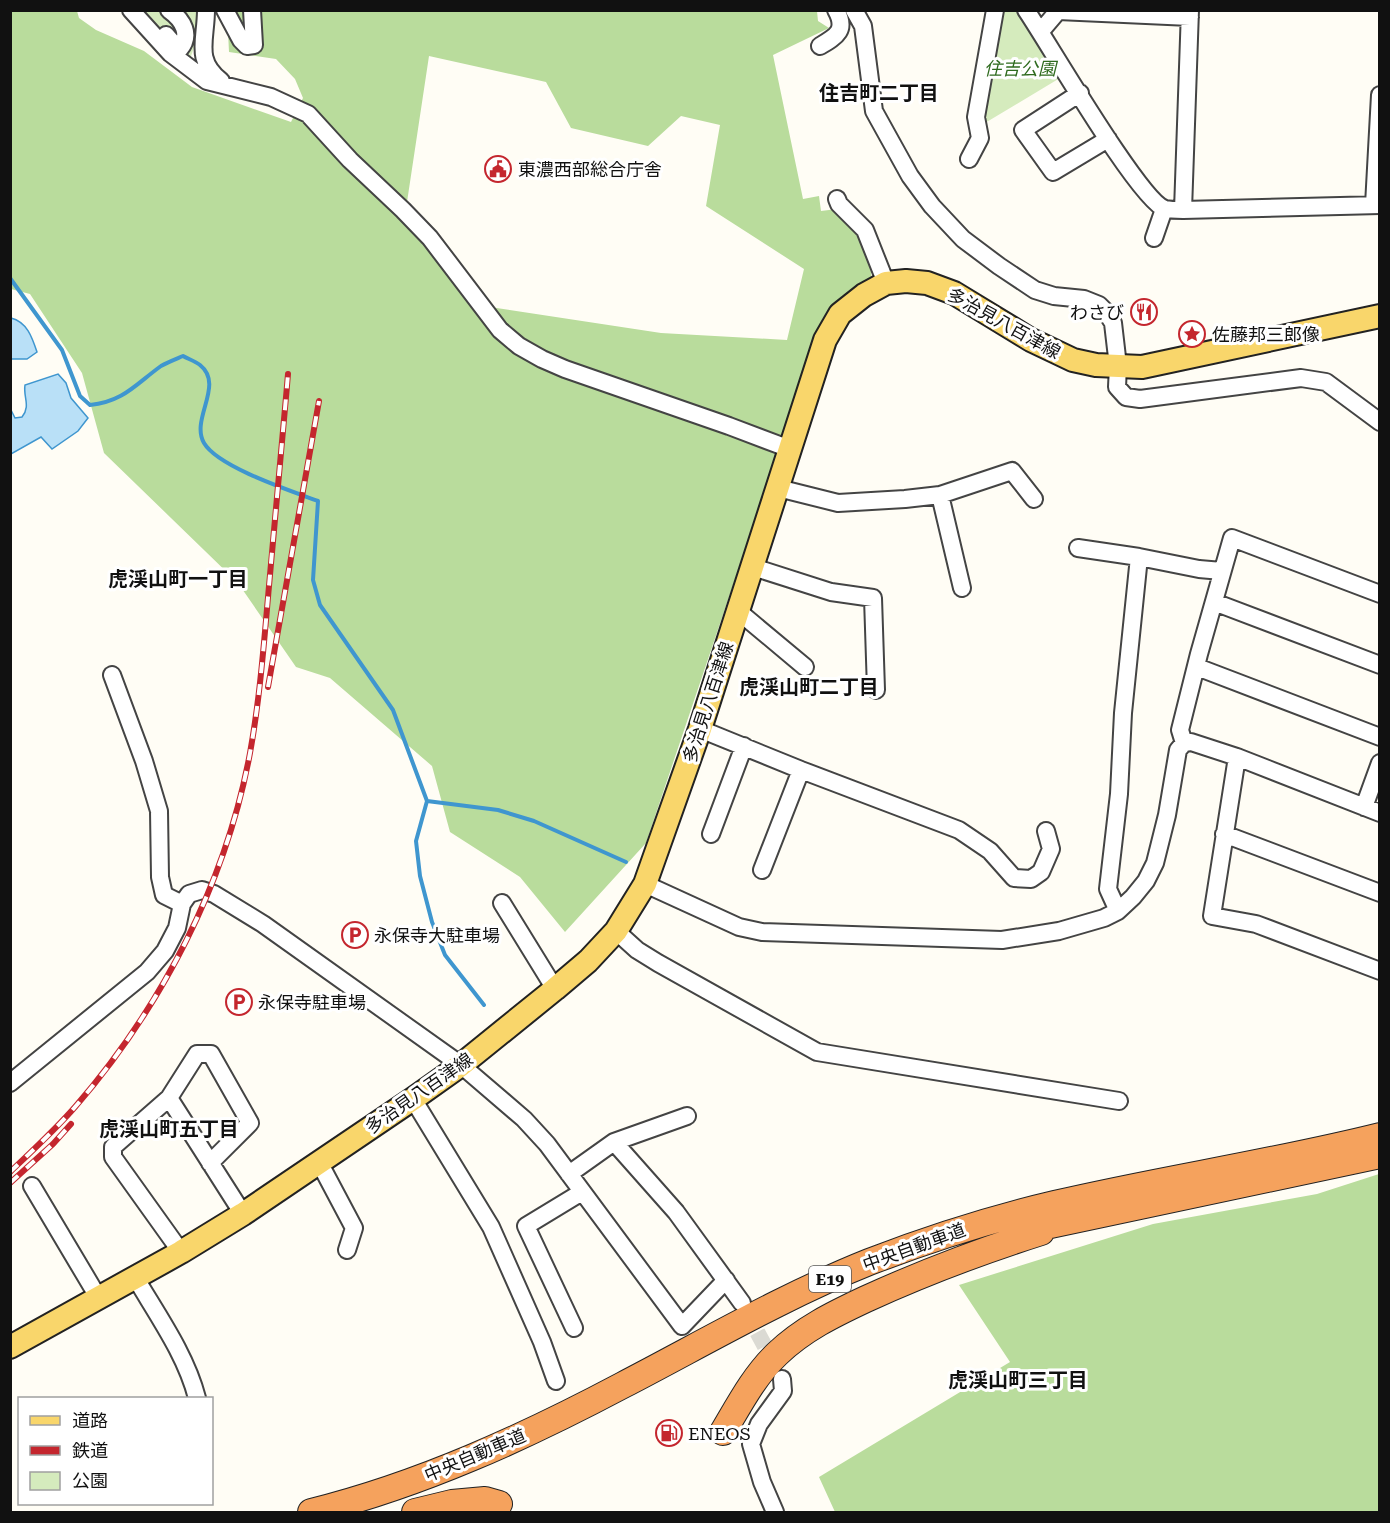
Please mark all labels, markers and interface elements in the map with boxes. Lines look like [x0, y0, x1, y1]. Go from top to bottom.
park label: 住吉公園 [984, 58, 1059, 79]
district label: 住吉町二丁目 [819, 81, 939, 105]
public building icon: 東濃西部総合庁舎 [483, 154, 513, 184]
place label: 東濃西部総合庁舎 [518, 159, 662, 180]
street label: 多治見八百津線 [944, 283, 1064, 363]
restaurant icon: わさび [1129, 297, 1159, 327]
place label: わさび [1070, 302, 1124, 323]
place icon: 佐藤邦三郎像 [1177, 319, 1207, 349]
place label: 佐藤邦三郎像 [1212, 324, 1320, 345]
district label: 虎渓山町一丁目 [108, 567, 248, 591]
street label: 多治見八百津線 [679, 639, 737, 765]
district label: 虎渓山町二丁目 [739, 675, 879, 699]
parking icon: 永保寺大駐車場 [340, 920, 370, 950]
place label: 永保寺大駐車場 [374, 925, 500, 946]
parking icon: 永保寺駐車場 [224, 987, 254, 1017]
place label: 永保寺駐車場 [258, 992, 366, 1013]
street label: 多治見八百津線 [361, 1048, 477, 1138]
district label: 虎渓山町五丁目 [99, 1117, 239, 1141]
street label: 中央自動車道 [860, 1219, 968, 1275]
road number: E19 [809, 1266, 851, 1292]
district label: 虎渓山町三丁目 [948, 1368, 1088, 1392]
legend [18, 1397, 213, 1505]
text: 道路 [72, 1410, 108, 1431]
fuel station icon: ENEOS [654, 1418, 684, 1448]
place label: ENEOS [688, 1423, 751, 1444]
street label: 中央自動車道 [421, 1424, 529, 1486]
text: 鉄道 [72, 1440, 108, 1461]
text: 公園 [72, 1470, 108, 1491]

